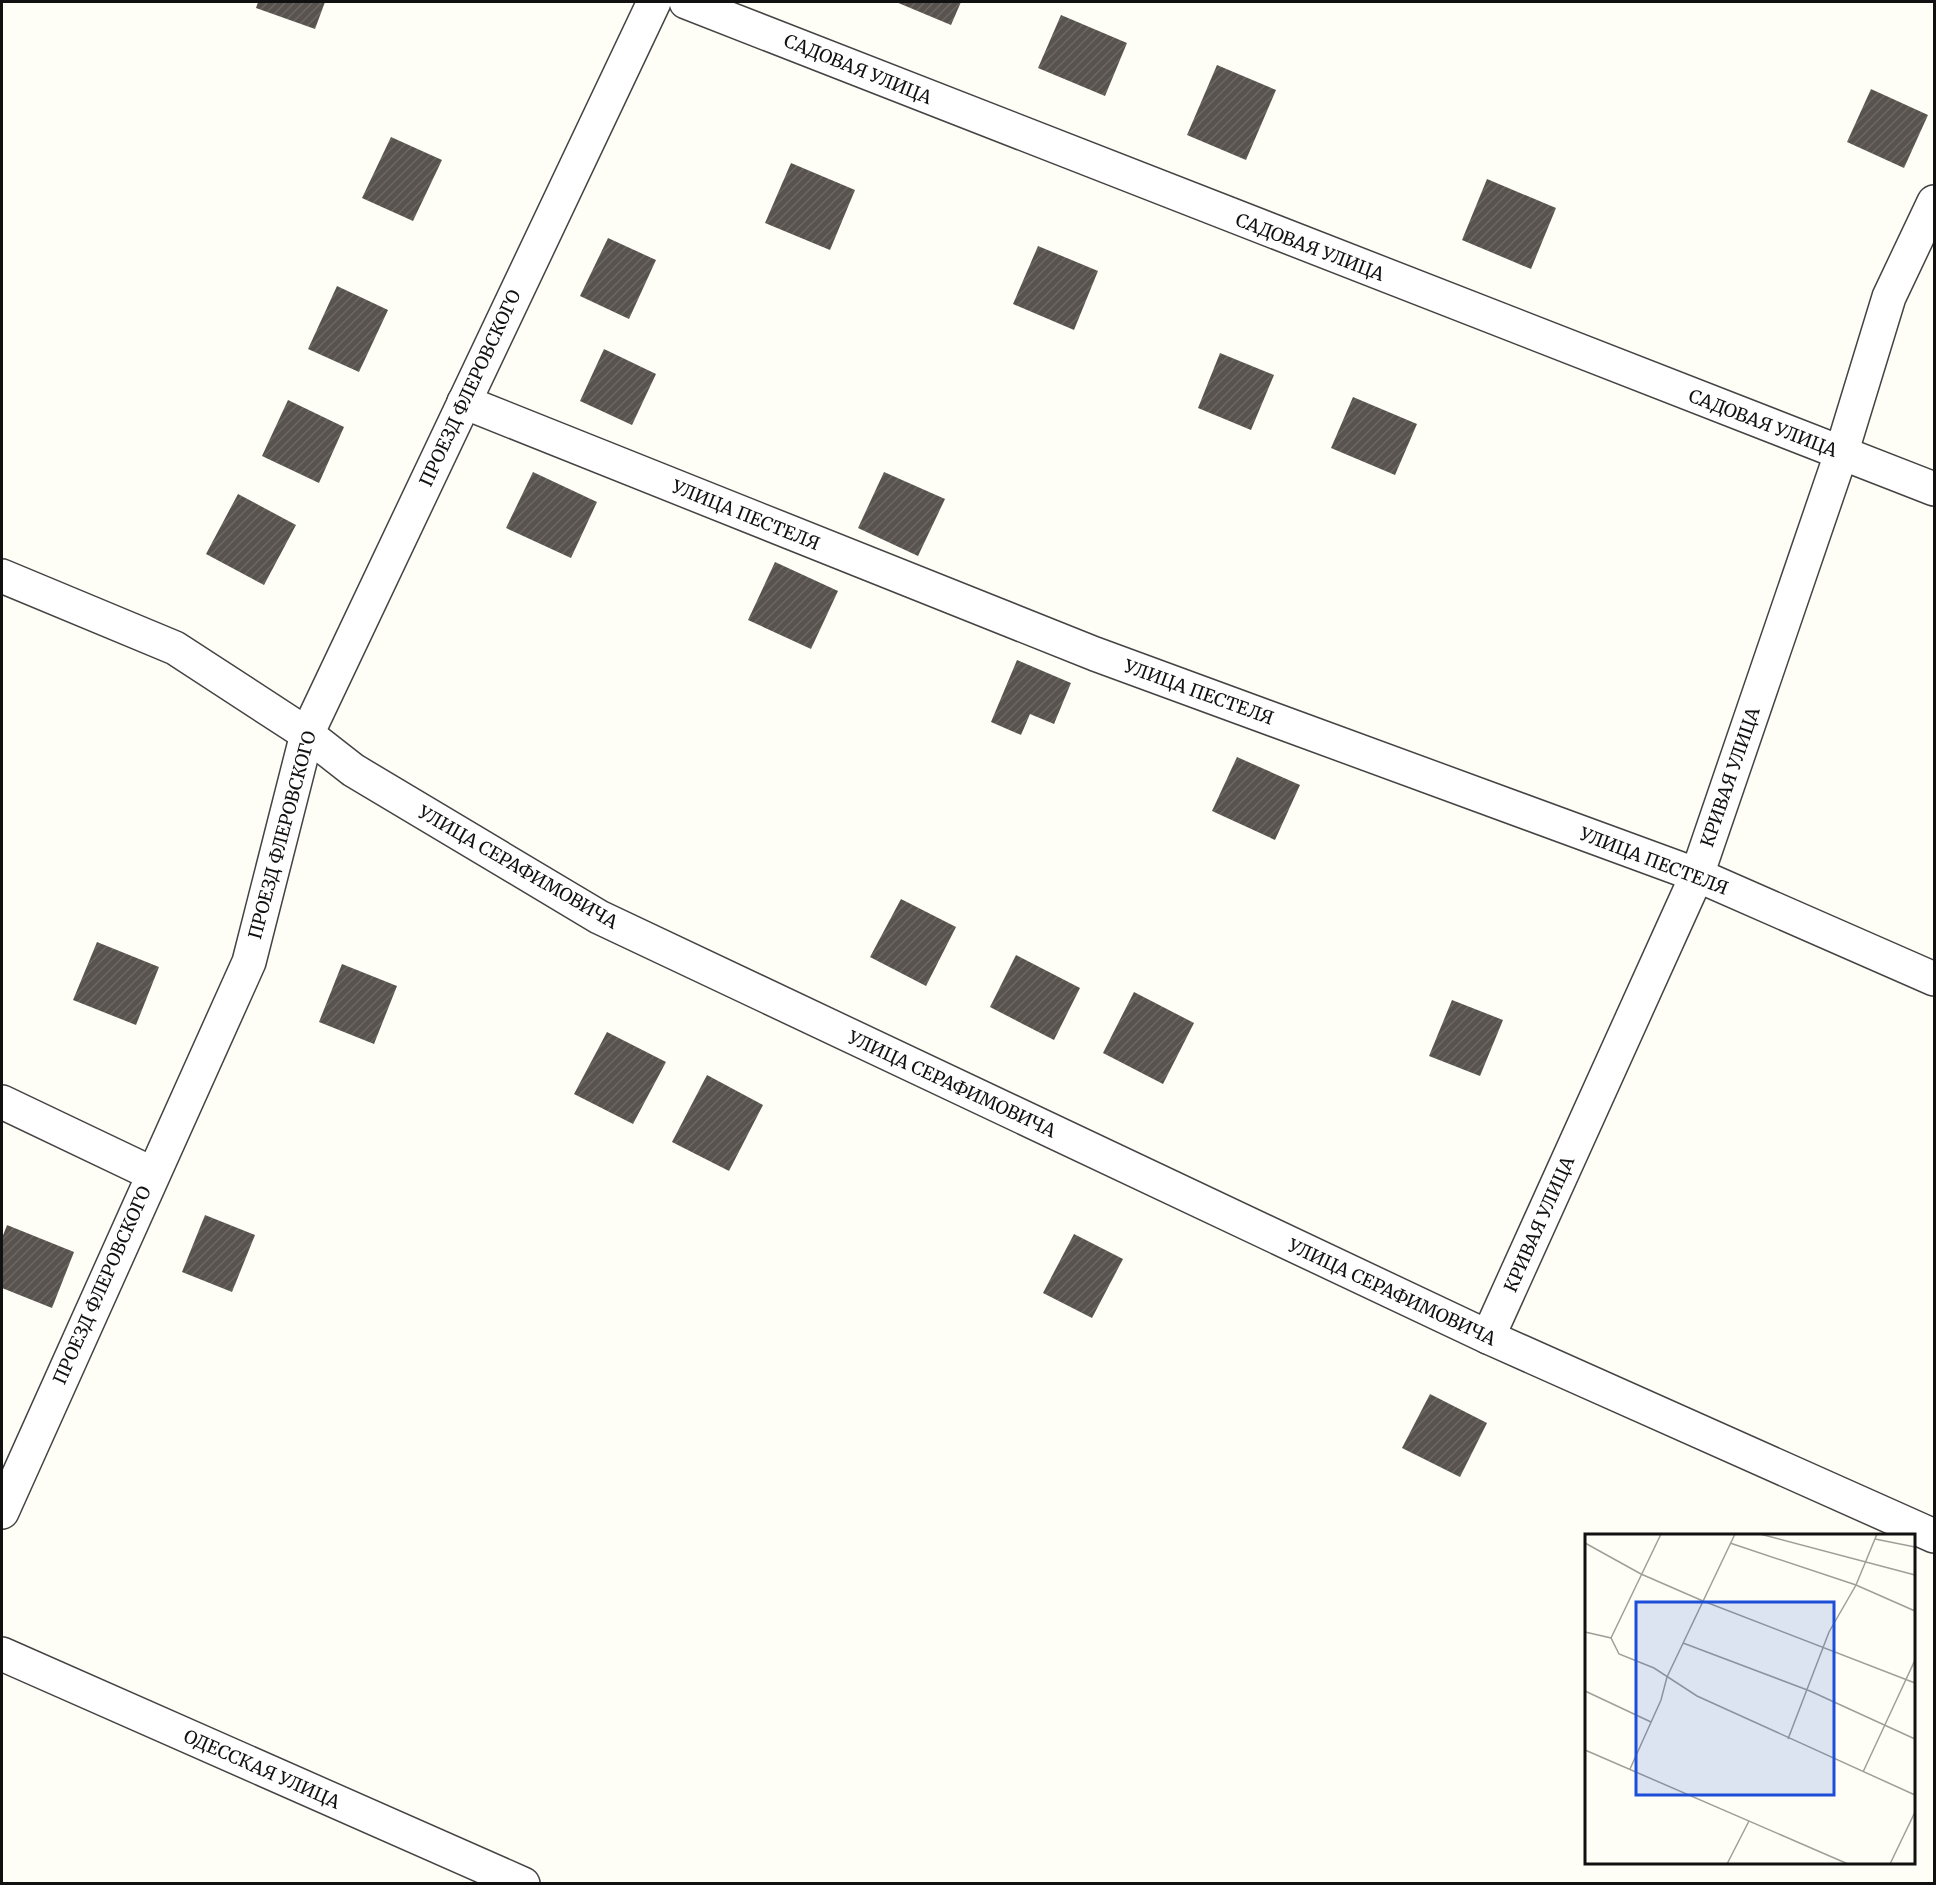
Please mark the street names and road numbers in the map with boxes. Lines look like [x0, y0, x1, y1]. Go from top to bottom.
street label: САДОВАЯ УЛИЦА [781, 29, 936, 109]
street label: САДОВАЯ УЛИЦА [1232, 208, 1388, 286]
street label: ПРОЕЗД ФЛЕРОВСКОГО [414, 286, 526, 490]
street label: САДОВАЯ УЛИЦА [1685, 384, 1841, 462]
street label: УЛИЦА ПЕСТЕЛЯ [668, 474, 823, 555]
street label: УЛИЦА ПЕСТЕЛЯ [1120, 654, 1277, 730]
street label: КРИВАЯ УЛИЦА [1695, 704, 1765, 850]
street label: ПРОЕЗД ФЛЕРОВСКОГО [243, 728, 321, 942]
street label: УЛИЦА СЕРАФИМОВИЧА [413, 800, 622, 934]
street label: УЛИЦА ПЕСТЕЛЯ [1575, 822, 1732, 900]
street label: УЛИЦА СЕРАФИМОВИЧА [844, 1025, 1060, 1142]
street label: КРИВАЯ УЛИЦА [1499, 1152, 1579, 1295]
street label: ПРОЕЗД ФЛЕРОВСКОГО [48, 1182, 156, 1388]
street label: УЛИЦА СЕРАФИМОВИЧА [1284, 1233, 1500, 1350]
street label: ОДЕССКАЯ УЛИЦА [180, 1724, 344, 1814]

